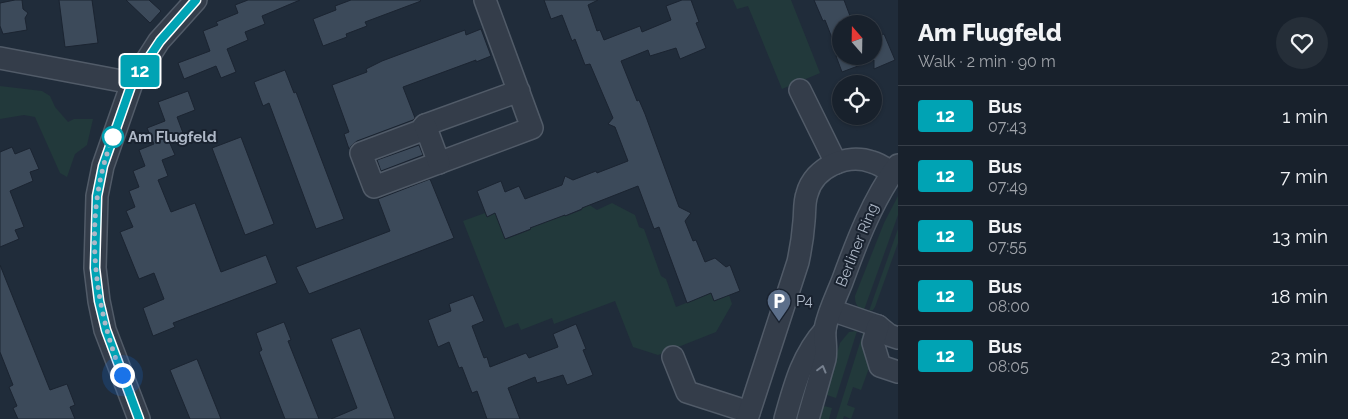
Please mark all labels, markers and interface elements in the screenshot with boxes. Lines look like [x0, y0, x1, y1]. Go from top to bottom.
north arrow [832, 15, 882, 65]
map controls [832, 15, 882, 125]
button: heart [1276, 17, 1328, 69]
text: Am Flugfeld [918, 18, 1062, 47]
text: Walk · 2 min · 90 m [918, 52, 1056, 71]
line badge: 12 [118, 55, 162, 87]
text: 12 [130, 60, 150, 81]
button: locate [832, 75, 882, 125]
text: Bus [988, 95, 1022, 117]
text: 12 [936, 105, 955, 126]
text: 1 min [1282, 105, 1328, 127]
text: 07:43 [988, 117, 1027, 136]
marker: Am Flugfeld [102, 126, 124, 148]
place label: Am Flugfeld [128, 128, 217, 146]
text: Bus [988, 155, 1022, 177]
text: 12 [936, 165, 955, 186]
text: 7 min [1280, 165, 1328, 187]
text: 07:49 [988, 177, 1027, 196]
street label: Berliner Ring [832, 200, 882, 290]
text: Bus [988, 215, 1022, 237]
text: 12 [936, 225, 955, 246]
text: 13 min [1272, 225, 1328, 247]
text: 07:55 [988, 237, 1027, 256]
text: Bus [988, 275, 1022, 297]
text: 12 [936, 285, 955, 306]
text: 18 min [1271, 285, 1328, 307]
parking icon: P4 [766, 288, 792, 322]
place label: P4 [796, 292, 813, 310]
text: 08:00 [988, 297, 1030, 316]
text: Bus [988, 335, 1022, 357]
text: 12 [936, 345, 955, 366]
text: 23 min [1270, 345, 1328, 367]
text: 08:05 [988, 357, 1029, 376]
your location [110, 363, 135, 388]
one-way arrow [817, 366, 827, 374]

